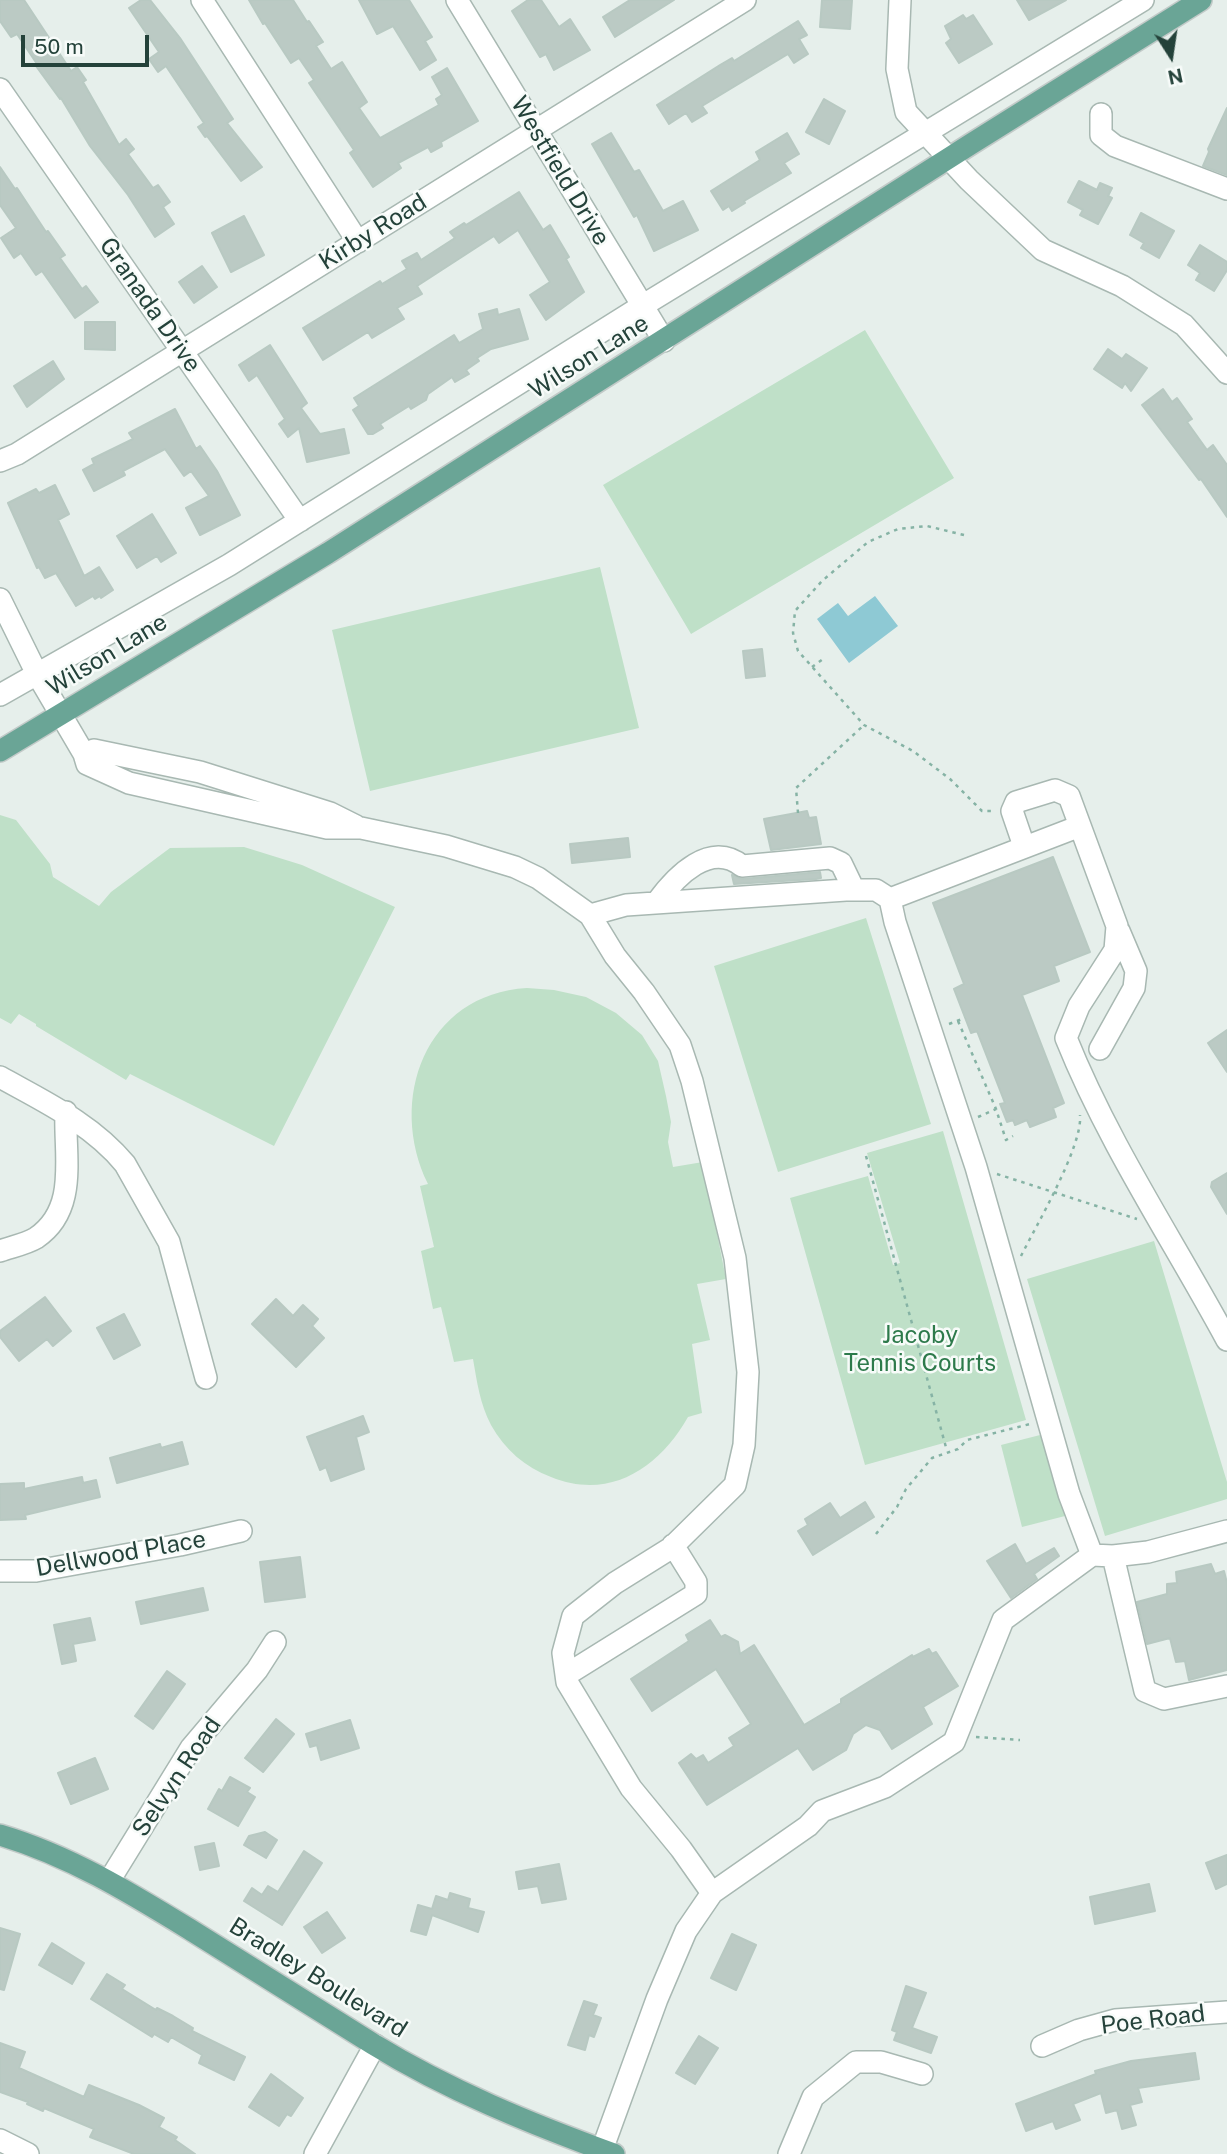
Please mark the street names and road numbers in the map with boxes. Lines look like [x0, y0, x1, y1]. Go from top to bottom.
street label: Westfield Drive [504, 91, 616, 251]
street label: Kirby Road [314, 188, 432, 276]
street label: Granada Drive [93, 232, 207, 378]
street label: Wilson Lane [524, 309, 654, 405]
street label: Wilson Lane [42, 608, 172, 702]
street label: Dellwood Place [34, 1525, 208, 1583]
street label: Selvyn Road [126, 1712, 228, 1842]
street label: Bradley Boulevard [224, 1912, 412, 2044]
street label: Poe Road [1099, 1999, 1207, 2041]

